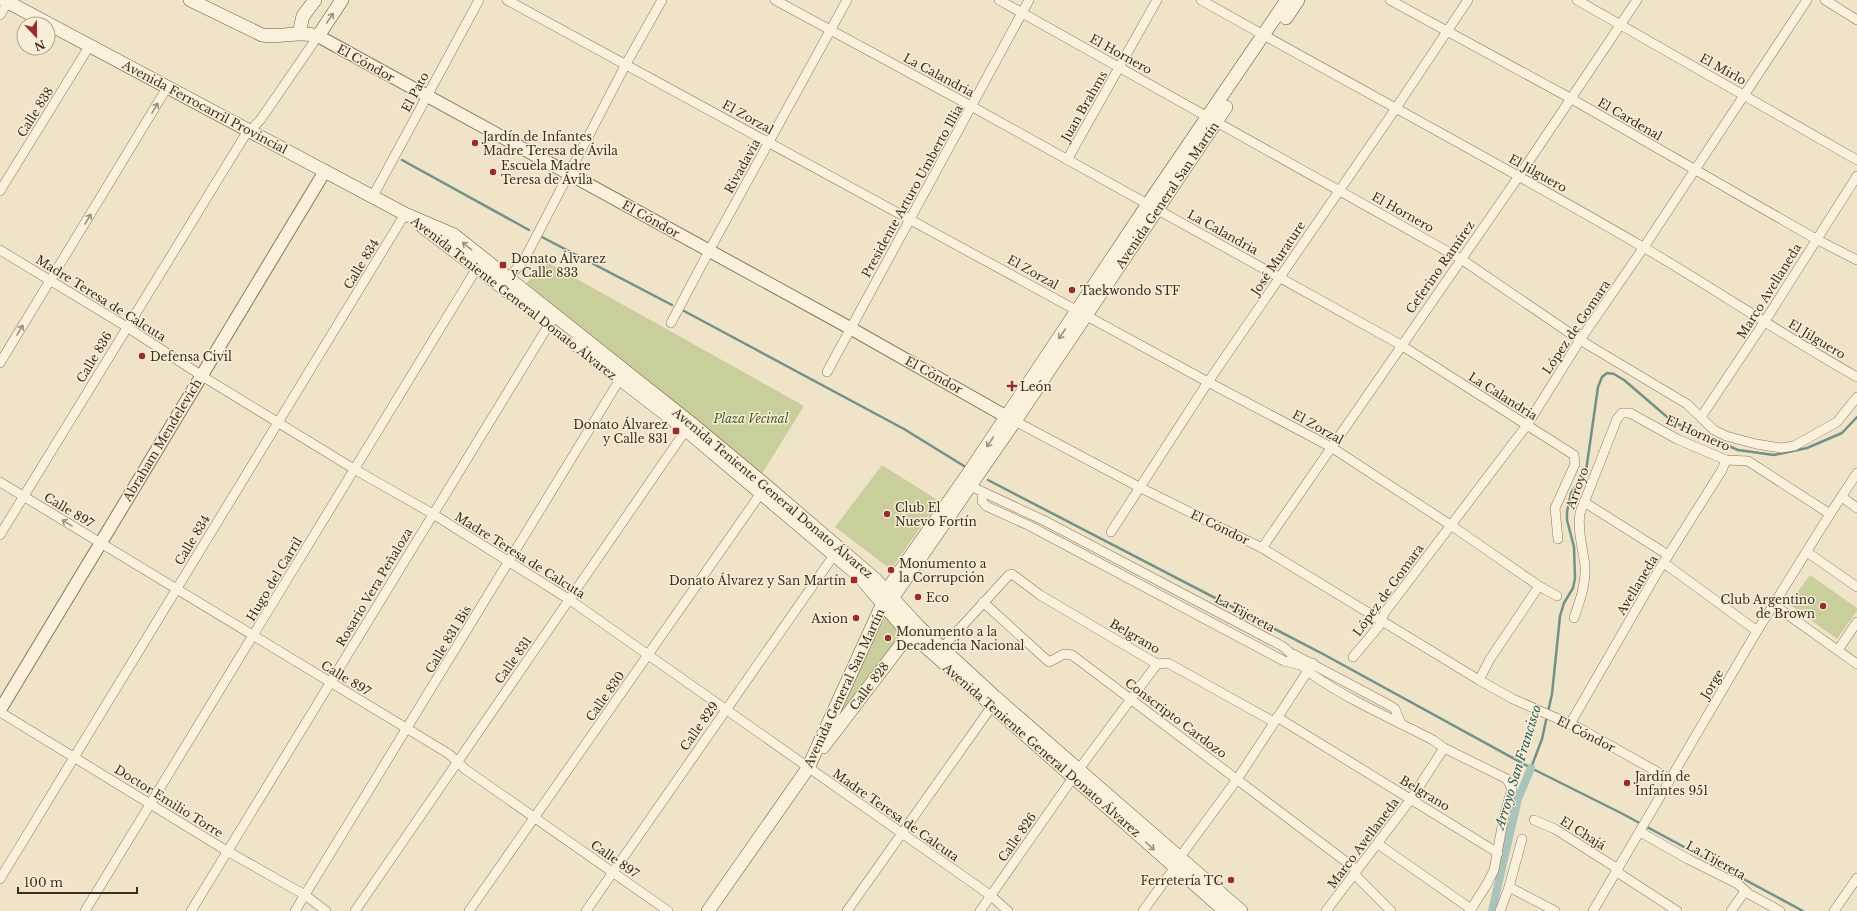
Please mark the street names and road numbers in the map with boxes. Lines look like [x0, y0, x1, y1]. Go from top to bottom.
street label: El Hornero [1087, 31, 1155, 77]
street label: El Cóndor [335, 41, 398, 85]
street label: La Calandria [901, 50, 977, 100]
street label: El Mirlo [1697, 50, 1749, 88]
street label: Avenida Ferrocarril Provincial [119, 57, 290, 157]
street label: Juan Brahms [1057, 68, 1110, 146]
street label: El Pato [398, 69, 432, 115]
street label: Calle 838 [14, 84, 56, 140]
street label: El Cardenal [1595, 95, 1665, 143]
street label: El Zorzal [720, 97, 776, 137]
street label: Presidente Arturo Umberto Illia [858, 102, 966, 280]
street label: Avenida General San Martín [1112, 119, 1222, 272]
street label: Rivadavia [721, 136, 763, 196]
street label: El Jilguero [1506, 151, 1570, 195]
street label: El Hornero [1369, 189, 1437, 235]
street label: El Cóndor [620, 197, 683, 241]
street label: La Calandria [1185, 206, 1261, 258]
street label: Avenida Teniente General Donato Álvarez [407, 212, 621, 383]
street label: Ceferino Ramírez [1402, 217, 1478, 316]
street label: José Murature [1247, 218, 1308, 300]
street label: Calle 834 [340, 236, 382, 292]
street label: Marco Avellaneda [1734, 240, 1805, 341]
street label: Madre Teresa de Calcuta [33, 252, 169, 344]
street label: El Zorzal [1005, 252, 1061, 292]
street label: López de Gomara [1539, 277, 1613, 377]
street label: El Jilguero [1786, 316, 1848, 362]
street label: Calle 836 [73, 329, 115, 385]
street label: El Cóndor [903, 353, 966, 397]
street label: La Calandria [1466, 369, 1540, 423]
street label: Abraham Mendelevich [119, 376, 205, 505]
street label: Avenida Teniente General Donato Álvarez [669, 403, 877, 582]
street label: El Zorzal [1290, 407, 1346, 447]
street label: El Hornero [1663, 412, 1733, 454]
street label: Arroyo [1562, 465, 1592, 512]
street label: Calle 897 [41, 489, 97, 531]
street label: El Cóndor [1188, 506, 1252, 548]
street label: Madre Teresa de Calcuta [452, 509, 588, 601]
street label: Calle 834 [171, 512, 213, 568]
street label: Rosario Vera Peñaloza [333, 525, 416, 649]
street label: Hugo del Carril [243, 534, 305, 624]
street label: López de Gomara [1350, 541, 1427, 639]
street label: Avellaneda [1613, 552, 1661, 618]
street label: La Tijereta [1212, 591, 1278, 635]
street label: Calle 831 Bis [422, 602, 474, 676]
street label: Avenida General San Martín [800, 606, 887, 771]
street label: Belgrano [1107, 616, 1163, 656]
street label: Calle 831 [491, 633, 535, 687]
street label: Calle 897 [318, 657, 374, 699]
street label: Calle 828 [846, 659, 892, 713]
street label: Avenida Teniente General Donato Álvarez [939, 659, 1145, 840]
street label: Jorge [1696, 666, 1727, 703]
street label: Calle 830 [582, 668, 628, 724]
street label: Conscripto Cardozo [1122, 675, 1230, 761]
street label: Calle 829 [677, 698, 721, 754]
street label: El Cóndor [1554, 713, 1618, 755]
street label: Doctor Emilio Torre [112, 761, 226, 841]
street label: Madre Teresa de Calcuta [830, 766, 962, 865]
street label: Belgrano [1397, 772, 1453, 814]
street label: Marco Avellaneda [1324, 795, 1402, 891]
street label: Calle 826 [995, 809, 1040, 865]
street label: El Chajá [1557, 813, 1609, 853]
street label: Calle 897 [588, 837, 643, 882]
street label: La Tijereta [1684, 837, 1749, 883]

